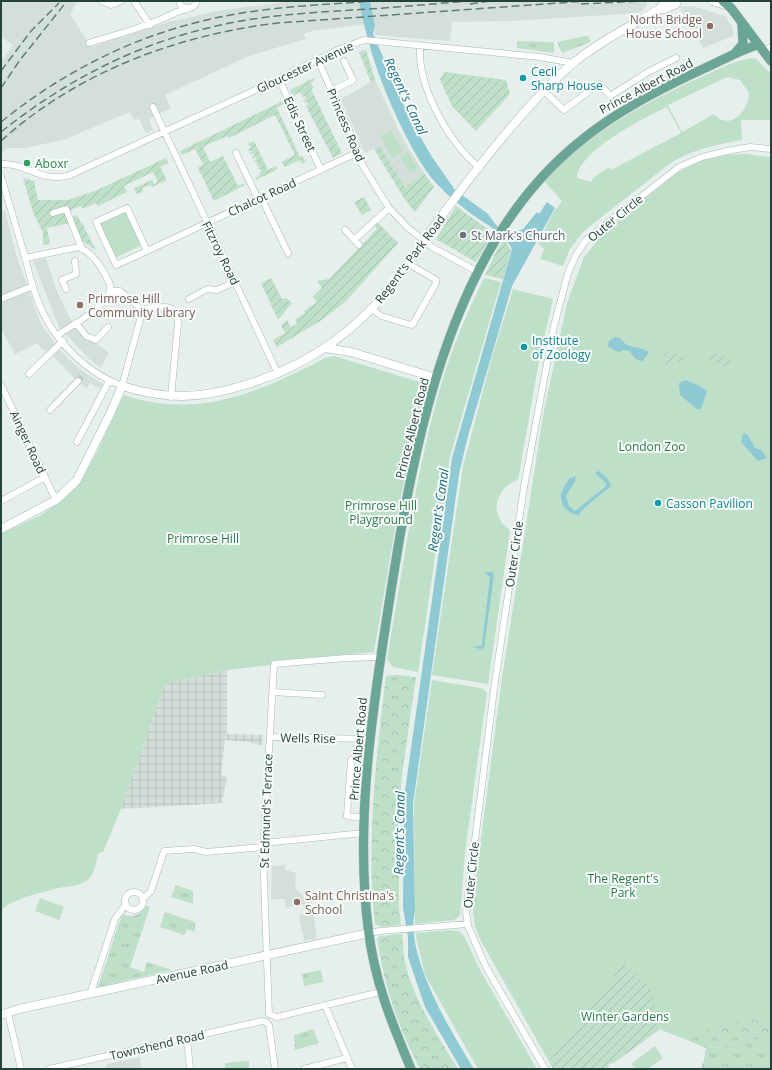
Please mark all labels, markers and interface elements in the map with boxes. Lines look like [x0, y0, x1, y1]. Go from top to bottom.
place label: North Bridge House School [626, 11, 702, 42]
marker: North Bridge House School [705, 21, 715, 31]
street label: Gloucester Avenue [254, 37, 357, 97]
water label: Regent's Canal [380, 54, 432, 138]
street label: Prince Albert Road [596, 54, 696, 118]
place label: Cecil Sharp House [531, 63, 603, 94]
marker: Cecil Sharp House [518, 73, 528, 83]
street label: Princess Road [323, 86, 369, 164]
street label: Edis Street [280, 93, 320, 155]
place label: Aboxr [35, 155, 68, 172]
marker: Aboxr [22, 158, 32, 168]
street label: Chalcot Road [225, 174, 299, 220]
street label: Outer Circle [584, 190, 646, 246]
street label: Regent's Park Road [371, 211, 449, 307]
street label: Fitzroy Road [198, 218, 244, 288]
place label: St Mark's Church [471, 227, 565, 244]
marker: St Mark's Church [458, 230, 468, 240]
place label: Primrose Hill Community Library [88, 290, 196, 321]
marker: Primrose Hill Community Library [75, 300, 85, 310]
place label: Institute of Zoology [532, 332, 591, 363]
marker: Institute of Zoology [519, 342, 529, 352]
street label: Prince Albert Road [391, 376, 433, 480]
street label: Ainger Road [6, 408, 50, 476]
park label: London Zoo [618, 438, 686, 455]
water label: Regent's Canal [423, 467, 453, 553]
place label: Casson Pavilion [666, 495, 753, 512]
park label: Primrose Hill Playground [345, 497, 417, 528]
marker: Casson Pavilion [653, 498, 663, 508]
street label: Outer Circle [501, 520, 527, 588]
park label: Primrose Hill [167, 530, 239, 547]
street label: Prince Albert Road [345, 697, 371, 801]
street label: Wells Rise [280, 729, 336, 747]
street label: St Edmund's Terrace [255, 753, 277, 869]
water label: Regent's Canal [389, 790, 409, 875]
street label: Outer Circle [459, 841, 483, 909]
park label: The Regent's Park [587, 870, 659, 901]
place label: Saint Christina's School [305, 887, 395, 918]
marker: Saint Christina's School [292, 897, 302, 907]
street label: Avenue Road [154, 956, 230, 988]
park label: Winter Gardens [581, 1008, 669, 1025]
street label: Townshend Road [108, 1026, 206, 1064]

